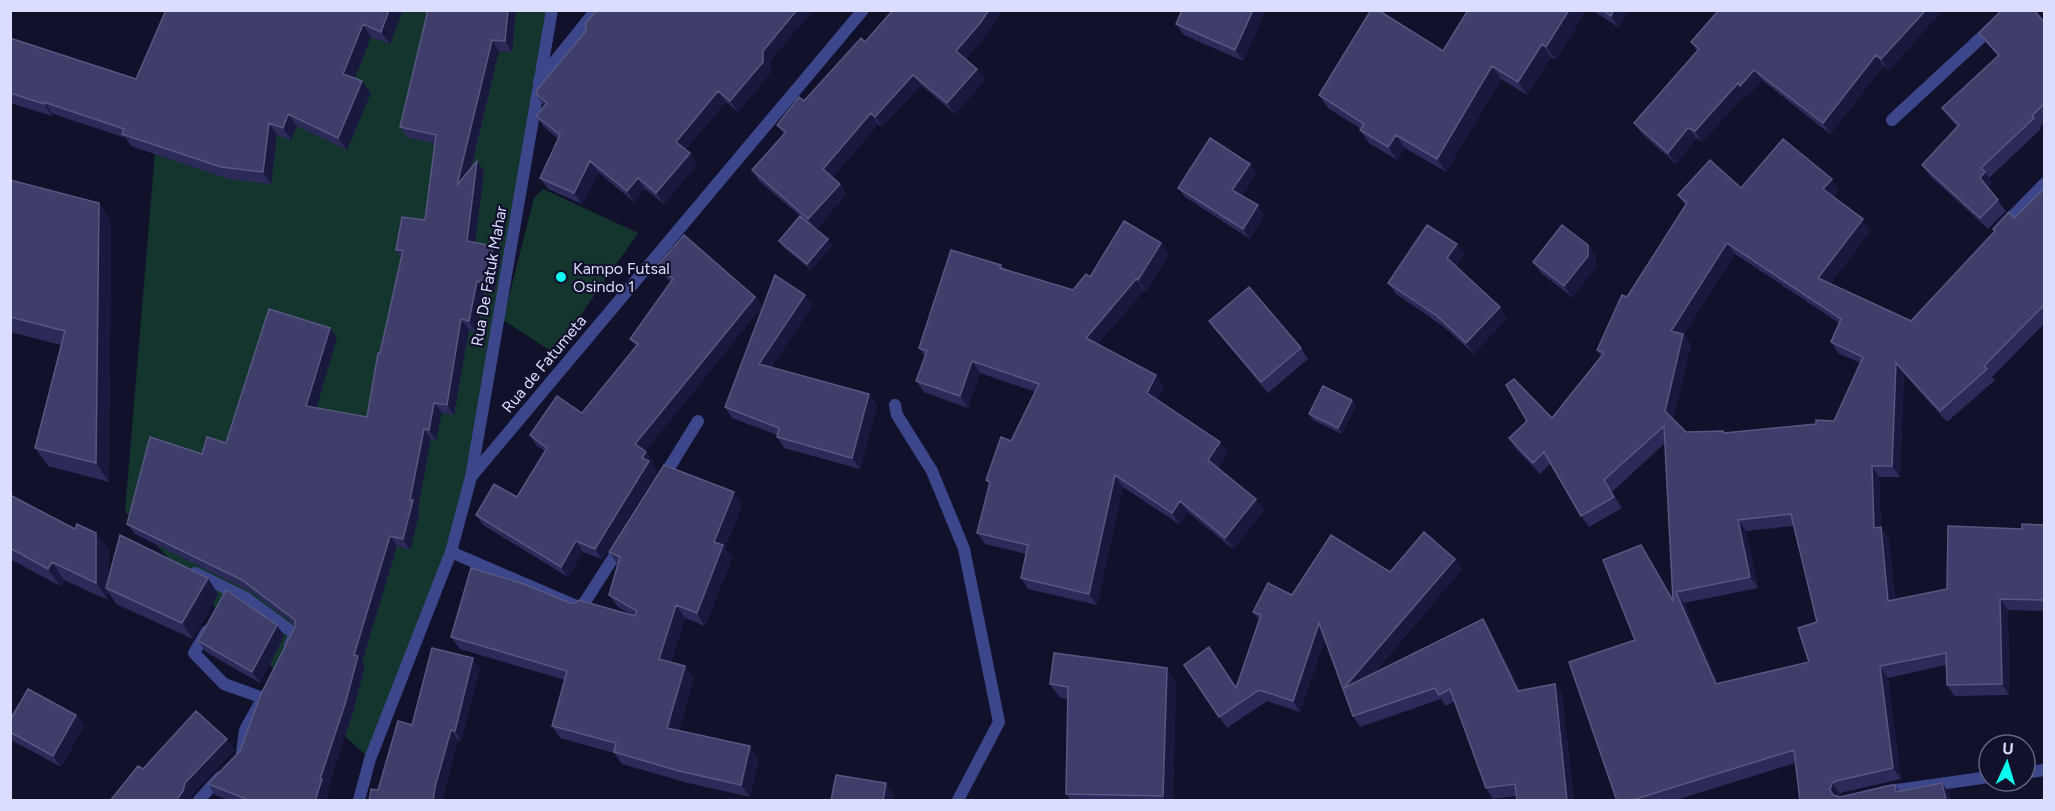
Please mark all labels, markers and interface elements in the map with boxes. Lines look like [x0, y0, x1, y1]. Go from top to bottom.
street label: Rua De Fatuk Mahar [467, 204, 511, 348]
place label: Kampo Futsal Osindo 1 [573, 259, 670, 296]
marker: Kampo Futsal Osindo 1 [554, 270, 568, 284]
street label: Rua de Fatumeta [498, 311, 590, 417]
north arrow [1977, 733, 2037, 793]
text: U [2002, 739, 2014, 758]

